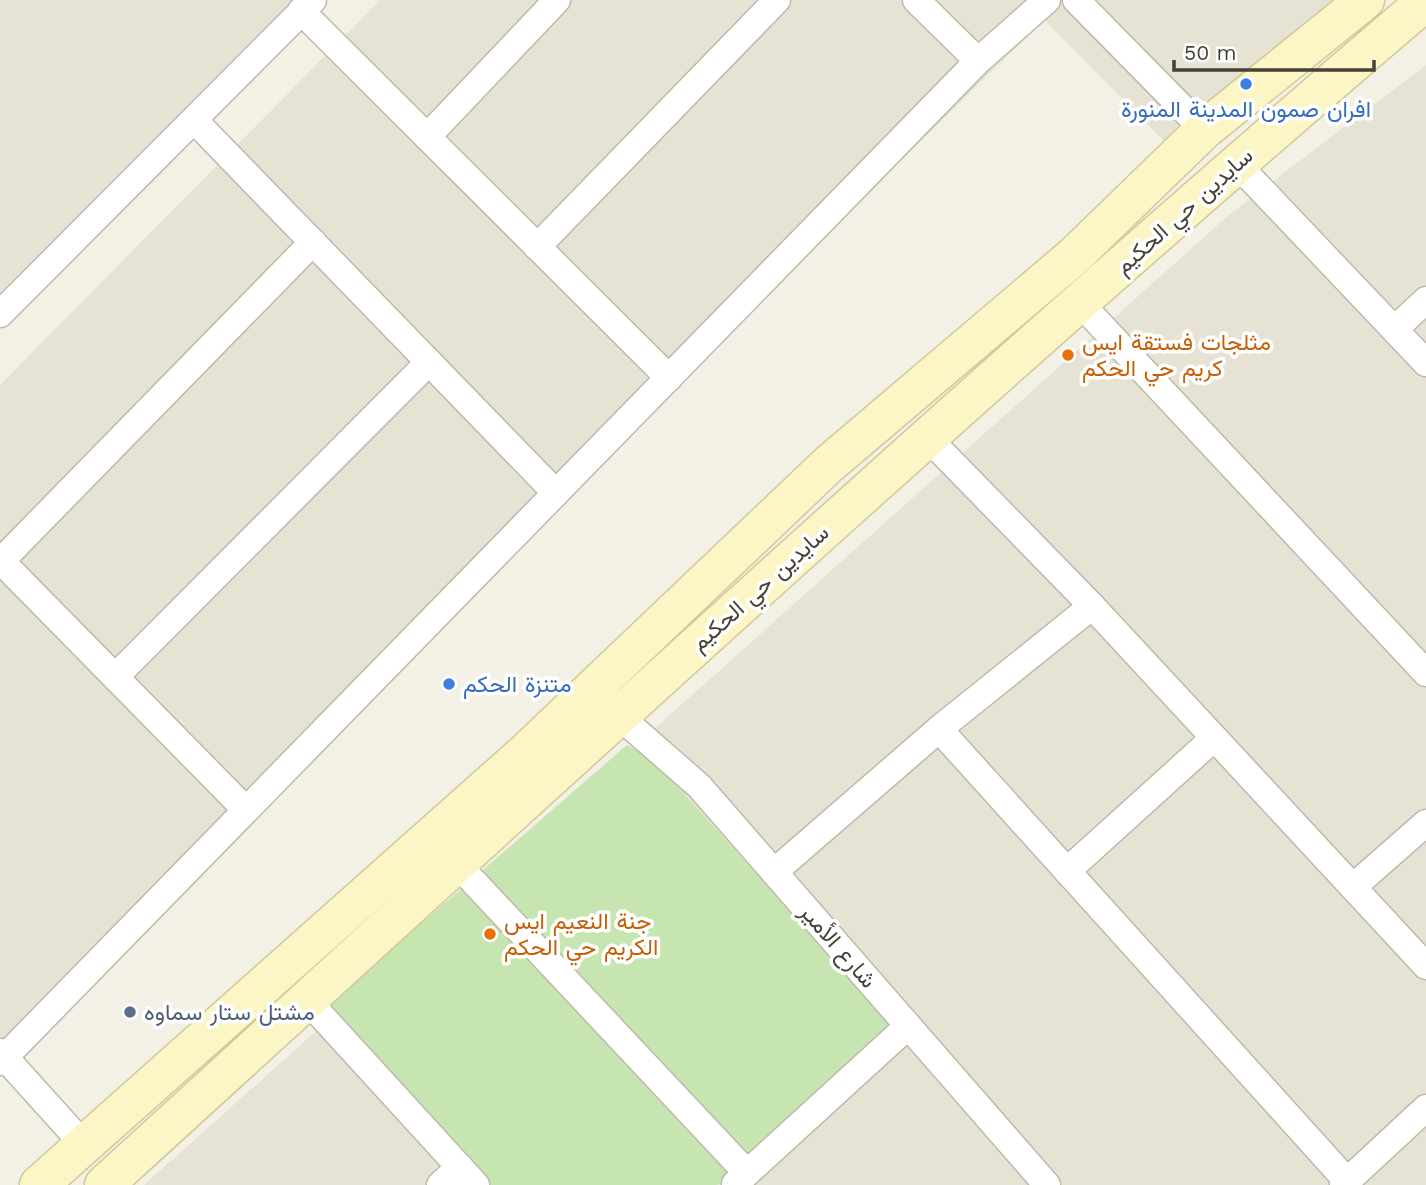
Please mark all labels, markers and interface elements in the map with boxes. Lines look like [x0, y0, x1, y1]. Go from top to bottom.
scale bar [1174, 28, 1374, 72]
text: 50 m [1184, 40, 1236, 65]
marker: افران صمون المدينة المنورة [1238, 76, 1254, 92]
place label: افران صمون المدينة المنورة [1121, 96, 1371, 124]
street label: سايدين حي الحكيم [1109, 142, 1262, 284]
place label: مثلجات فستقة ايس كريم حي الحكم [1082, 329, 1271, 387]
marker: مثلجات فستقة ايس كريم حي الحكم [1060, 347, 1076, 363]
street label: سايدين حي الحكيم [685, 519, 838, 661]
place label: متنزة الحكم [463, 671, 571, 699]
marker: متنزة الحكم [441, 676, 457, 692]
street label: شارع الأمير [792, 898, 882, 995]
place label: جنة النعيم ايس الكريم حي الحكم [504, 908, 658, 966]
marker: جنة النعيم ايس الكريم حي الحكم [482, 926, 498, 942]
place label: مشتل ستار سماوه [144, 999, 315, 1027]
marker: مشتل ستار سماوه [122, 1004, 138, 1020]

